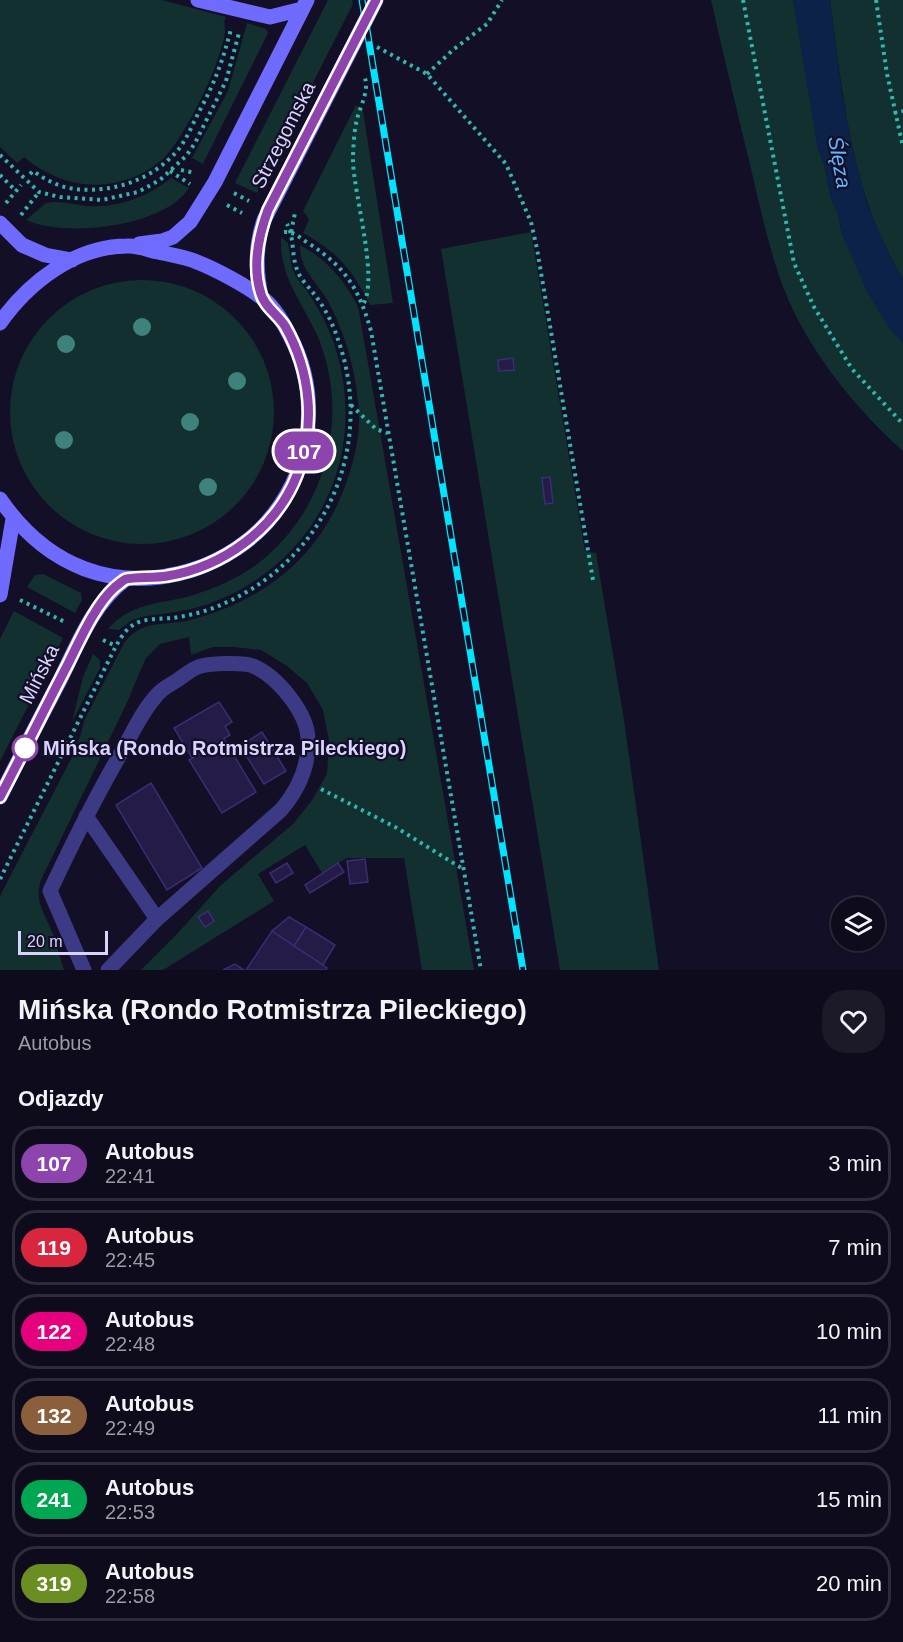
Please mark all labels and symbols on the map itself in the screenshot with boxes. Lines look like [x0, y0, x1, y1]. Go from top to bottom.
street label: Strzegomska [247, 77, 320, 192]
water label: Ślęza [824, 134, 856, 190]
line badge: 107 [270, 432, 338, 470]
street label: Mińska [15, 640, 64, 707]
marker: Mińska (Rondo Rotmistrza Pileckiego) [12, 735, 38, 761]
place label: Mińska (Rondo Rotmistrza Pileckiego) [43, 737, 406, 759]
scale bar [18, 928, 108, 956]

